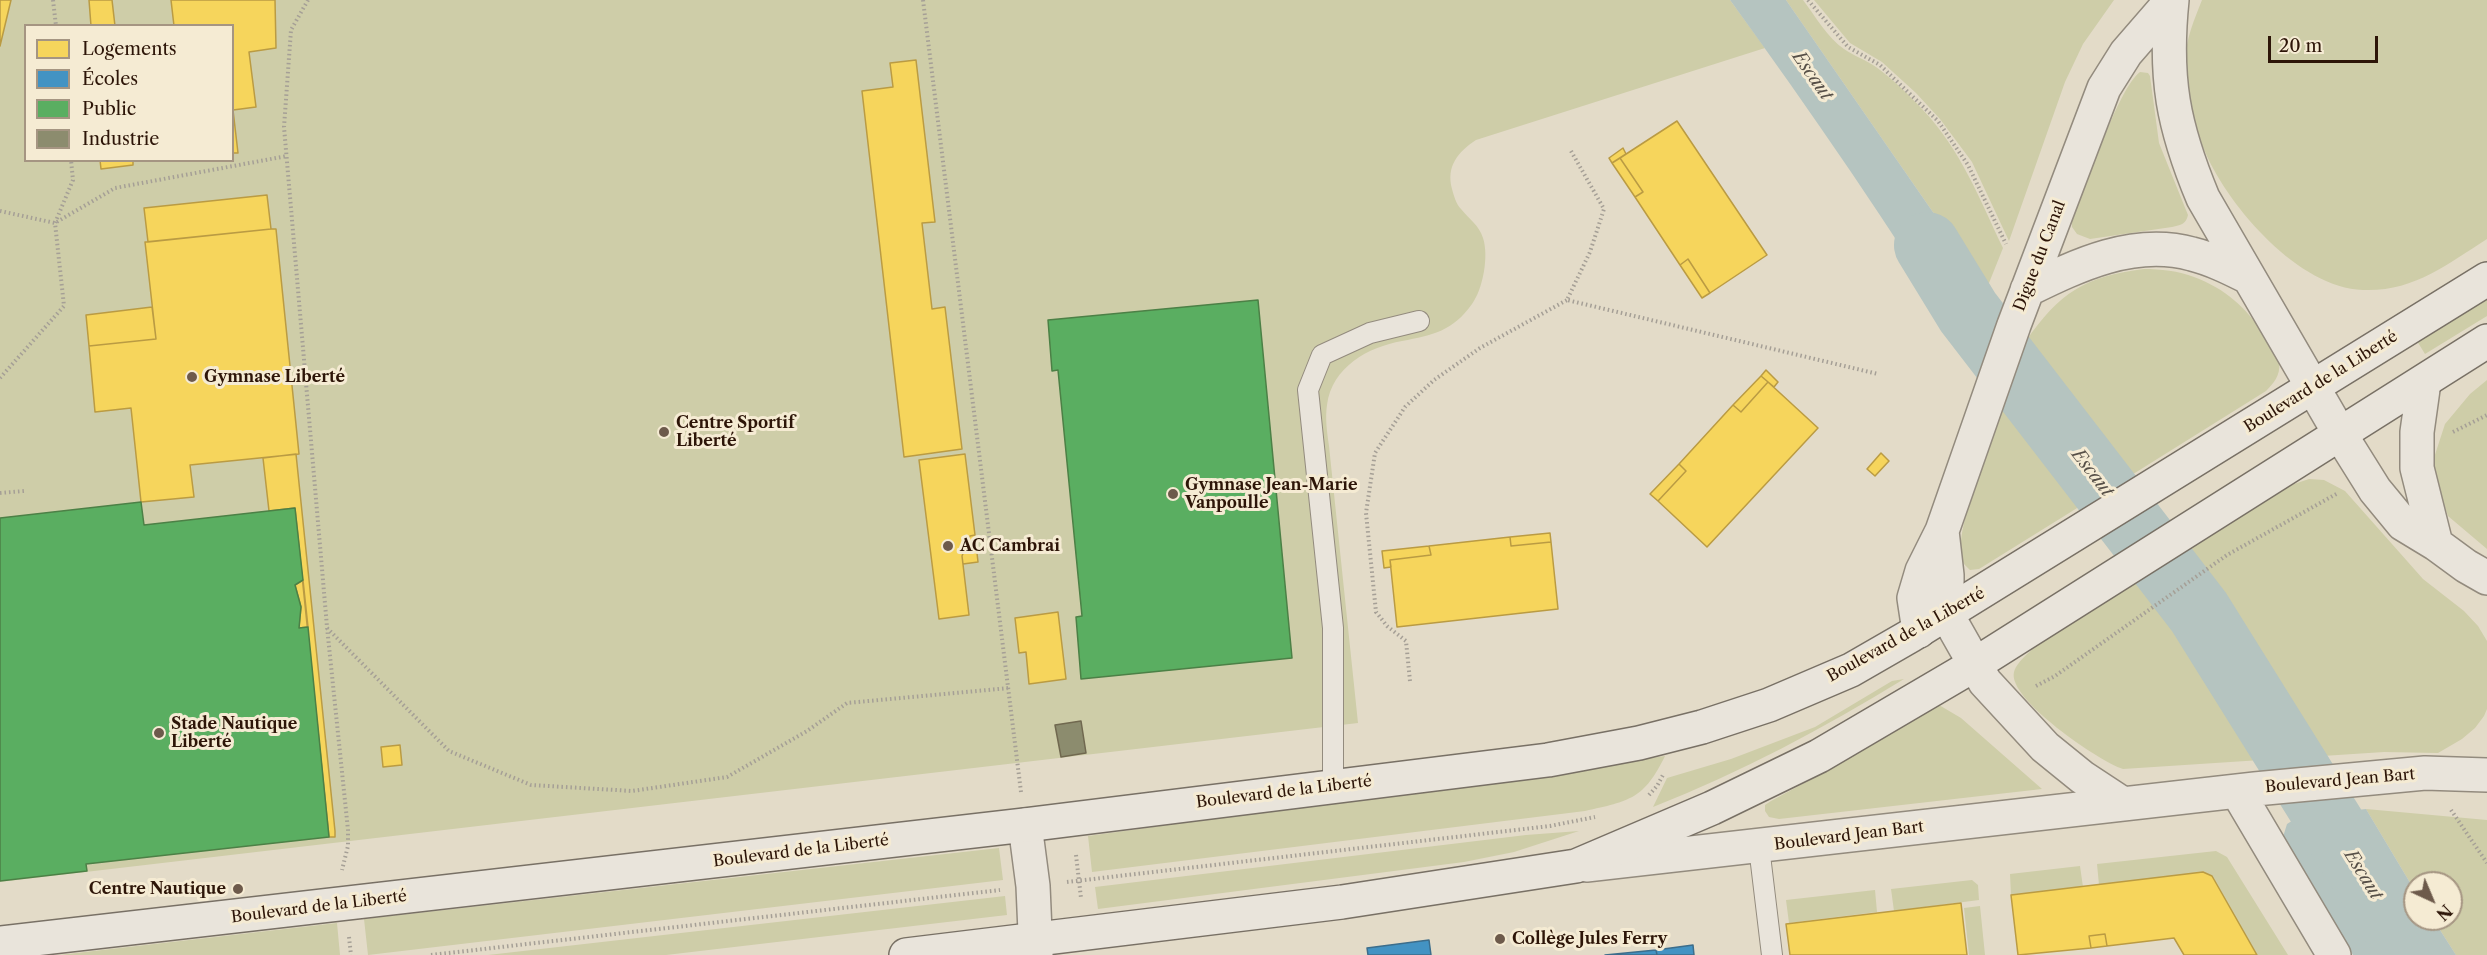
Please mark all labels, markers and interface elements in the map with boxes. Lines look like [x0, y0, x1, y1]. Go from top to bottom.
legend [24, 24, 234, 162]
scale bar [2271, 24, 2380, 62]
text: 20 m [2279, 35, 2322, 57]
text: Logements [82, 38, 177, 60]
water label: Escaut [1787, 47, 1837, 105]
text: Écoles [82, 68, 138, 90]
text: Public [82, 98, 136, 120]
text: Industrie [82, 128, 159, 150]
street label: Digue du Canal [2010, 198, 2070, 314]
street label: Boulevard de la Liberté [2241, 327, 2401, 437]
place label: Gymnase Liberté [204, 367, 345, 387]
marker: Gymnase Liberté [185, 370, 199, 384]
place label: Centre Sportif Liberté [676, 413, 795, 451]
marker: Centre Sportif Liberté [657, 425, 671, 439]
water label: Escaut [2066, 445, 2118, 501]
place label: Gymnase Jean-Marie Vanpoulle [1185, 475, 1358, 513]
marker: Gymnase Jean-Marie Vanpoulle [1166, 487, 1180, 501]
place label: AC Cambrai [960, 536, 1060, 556]
marker: AC Cambrai [941, 539, 955, 553]
street label: Boulevard de la Liberté [1824, 584, 1988, 686]
place label: Stade Nautique Liberté [171, 714, 297, 752]
marker: Stade Nautique Liberté [152, 726, 166, 740]
street label: Boulevard Jean Bart [2264, 765, 2416, 797]
street label: Boulevard de la Liberté [1195, 772, 1373, 812]
street label: Boulevard Jean Bart [1773, 817, 1925, 855]
street label: Boulevard de la Liberté [712, 831, 890, 871]
water label: Escaut [2339, 846, 2387, 904]
north arrow [2403, 871, 2463, 931]
place label: Centre Nautique [89, 879, 226, 899]
marker: Centre Nautique [231, 882, 245, 896]
street label: Boulevard de la Liberté [230, 887, 408, 927]
text: N [2432, 900, 2456, 925]
place label: Collège Jules Ferry [1512, 929, 1667, 949]
marker: Collège Jules Ferry [1493, 932, 1507, 946]

